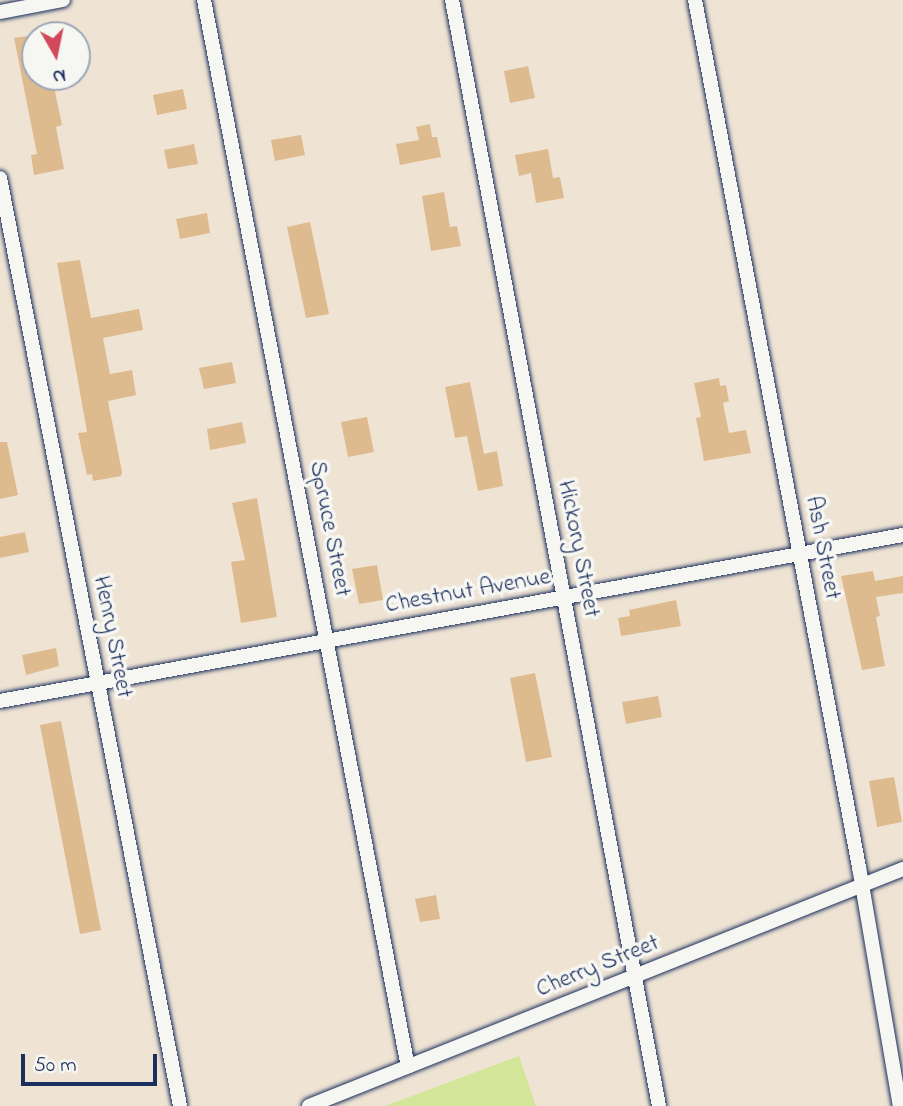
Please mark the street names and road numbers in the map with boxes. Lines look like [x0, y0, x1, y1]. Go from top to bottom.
street label: Spruce Street [302, 459, 356, 599]
street label: Hickory Street [551, 478, 605, 620]
street label: Ash Street [798, 494, 846, 602]
street label: Chestnut Avenue [383, 563, 553, 621]
street label: Henry Street [86, 573, 138, 701]
street label: Cherry Street [532, 929, 664, 1005]

